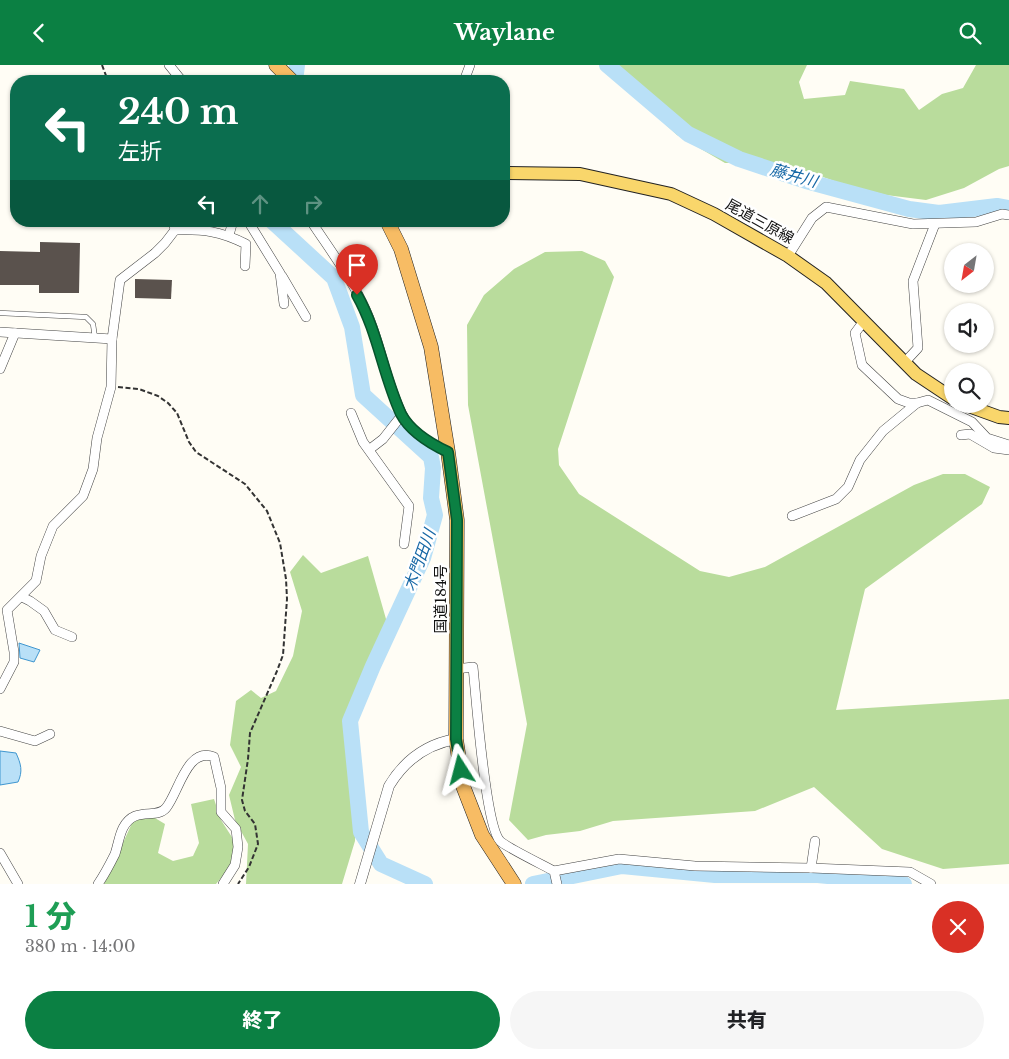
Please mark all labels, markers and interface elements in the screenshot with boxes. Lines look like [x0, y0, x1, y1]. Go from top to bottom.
icon: back [25, 19, 53, 47]
text: Waylane [454, 19, 555, 46]
icon: search [956, 19, 984, 47]
text: 240 m [118, 90, 238, 133]
icon: left [35, 95, 100, 160]
text: 左折 [118, 138, 162, 165]
water label: 藤井川 [768, 159, 822, 192]
icon: left [193, 190, 221, 218]
icon: ahead [246, 190, 274, 218]
icon: right [299, 190, 327, 218]
street label: 尾道三原線 [723, 195, 797, 247]
north arrow [944, 243, 994, 293]
map controls [944, 243, 994, 413]
pin [336, 244, 378, 295]
icon: arrive [343, 251, 371, 279]
button: sound [944, 303, 994, 353]
button: search [944, 363, 994, 413]
water label: 木門田川 [399, 525, 440, 593]
street label: 国道184号 [431, 564, 450, 634]
position arrow [434, 743, 486, 795]
text: 1 分 [25, 898, 76, 935]
button: close [932, 901, 984, 953]
text: 380 m · 14:00 [25, 936, 135, 956]
button: 終了 [25, 991, 500, 1049]
button: 共有 [510, 991, 984, 1049]

